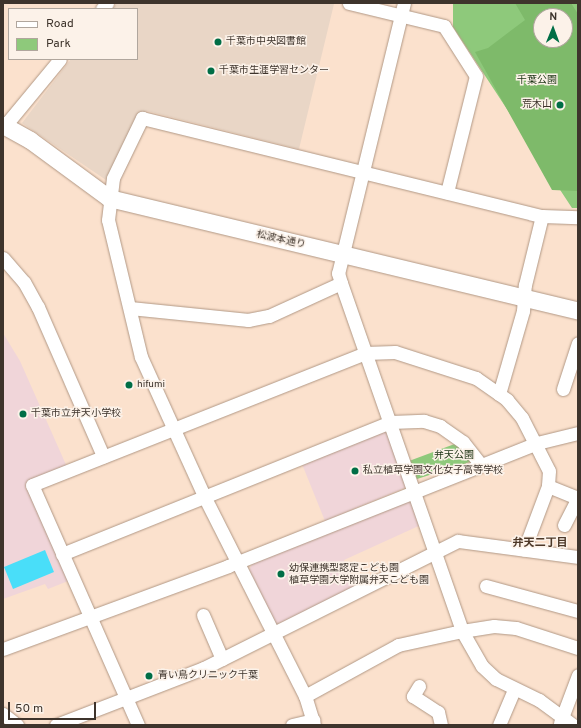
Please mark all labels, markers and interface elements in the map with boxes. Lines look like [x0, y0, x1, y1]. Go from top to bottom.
legend [8, 8, 138, 60]
north arrow [533, 8, 573, 48]
text: N [549, 10, 557, 24]
text: Road [46, 16, 74, 32]
text: Park [46, 36, 71, 52]
place label: 千葉市中央図書館 [226, 36, 306, 48]
marker: 千葉市中央図書館 [213, 37, 223, 47]
place label: 千葉市生涯学習センター [219, 65, 329, 77]
marker: 千葉市生涯学習センター [206, 66, 216, 76]
park label: 千葉公園 [517, 75, 557, 87]
place label: 荒木山 [522, 99, 552, 111]
marker: 荒木山 [555, 100, 565, 110]
street label: 松波本通り [255, 229, 307, 251]
place label: hifumi [137, 379, 165, 391]
marker: hifumi [124, 380, 134, 390]
place label: 千葉市立弁天小学校 [31, 408, 121, 420]
marker: 千葉市立弁天小学校 [18, 409, 28, 419]
park label: 弁天公園 [434, 450, 474, 462]
place label: 私立植草学園文化女子高等学校 [363, 465, 503, 477]
marker: 私立植草学園文化女子高等学校 [350, 466, 360, 476]
district label: 弁天二丁目 [513, 536, 567, 550]
place label: 幼保連携型認定こども園 植草学園大学附属弁天こども園 [289, 562, 429, 586]
marker: 幼保連携型認定こども園 植草学園大学附属弁天こども園 [276, 569, 286, 579]
marker: 青い鳥クリニック千葉 [143, 670, 155, 682]
place label: 青い鳥クリニック千葉 [158, 670, 258, 682]
scale bar [10, 694, 98, 720]
text: 50 m [15, 701, 43, 717]

